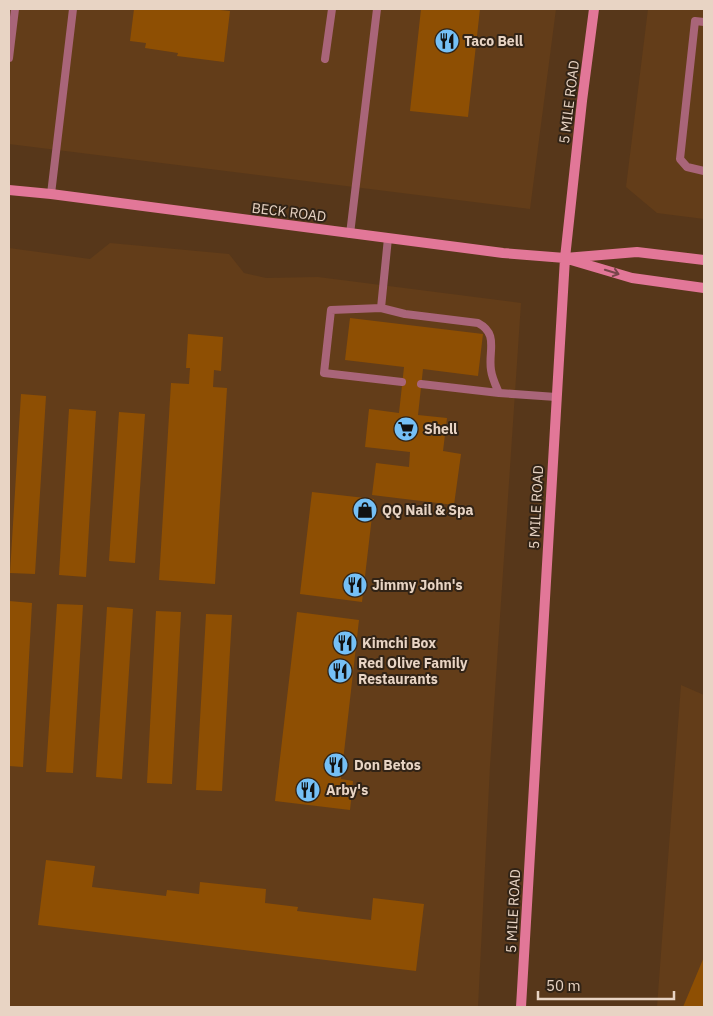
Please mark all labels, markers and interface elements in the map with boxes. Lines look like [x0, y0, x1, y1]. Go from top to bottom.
restaurant icon: Taco Bell [434, 28, 460, 54]
place label: Taco Bell [464, 32, 523, 50]
street label: 5 MILE ROAD [555, 59, 583, 145]
street label: BECK ROAD [251, 198, 327, 226]
one-way arrow [604, 268, 620, 278]
supermarket icon: Shell [393, 416, 419, 442]
place label: Shell [424, 420, 457, 438]
street label: 5 MILE ROAD [525, 465, 547, 549]
shop icon: QQ Nail & Spa [352, 497, 378, 523]
place label: QQ Nail & Spa [382, 501, 474, 519]
restaurant icon: Jimmy John's [342, 572, 368, 598]
place label: Jimmy John's [372, 576, 463, 594]
restaurant icon: Kimchi Box [332, 630, 358, 656]
place label: Kimchi Box [362, 634, 436, 652]
place label: Red Olive Family Restaurants [358, 654, 468, 688]
restaurant icon: Red Olive Family Restaurants [327, 658, 353, 684]
restaurant icon: Don Betos [323, 752, 349, 778]
place label: Don Betos [354, 756, 421, 774]
restaurant icon: Arby's [295, 777, 321, 803]
place label: Arby's [326, 781, 368, 799]
street label: 5 MILE ROAD [502, 869, 524, 953]
scale bar [538, 968, 674, 1000]
text: 50 m [546, 976, 581, 995]

